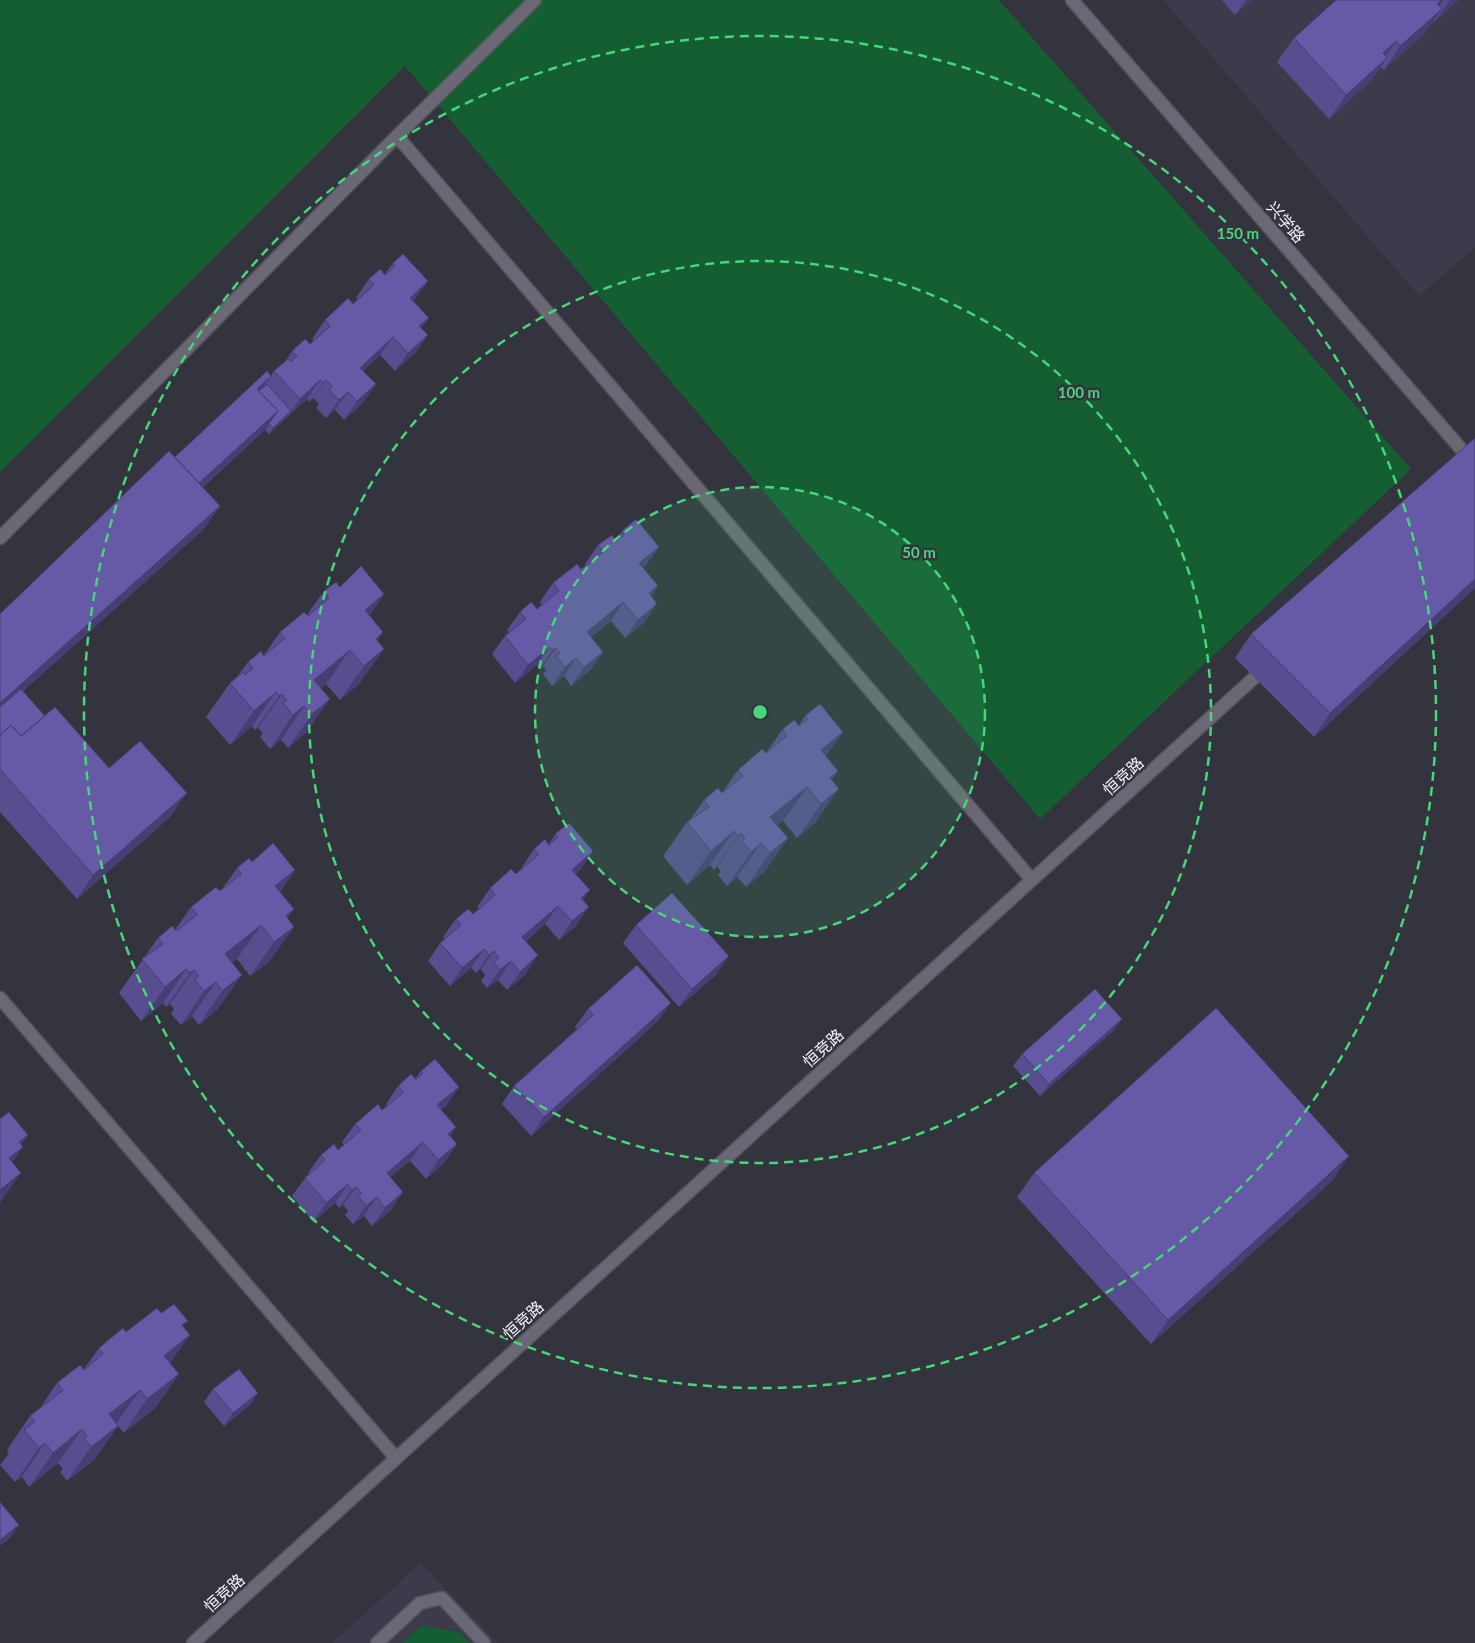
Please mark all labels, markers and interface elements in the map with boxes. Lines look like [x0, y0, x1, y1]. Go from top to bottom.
street label: 兴学路 [1263, 197, 1309, 246]
text: 150 m [1217, 224, 1259, 242]
text: 100 m [1058, 383, 1100, 401]
text: 50 m [902, 543, 936, 561]
centre of rings [751, 703, 769, 721]
street label: 恒竞路 [1098, 753, 1147, 799]
street label: 恒竞路 [798, 1025, 847, 1071]
street label: 恒竞路 [498, 1297, 547, 1343]
street label: 恒竞路 [199, 1570, 248, 1616]

